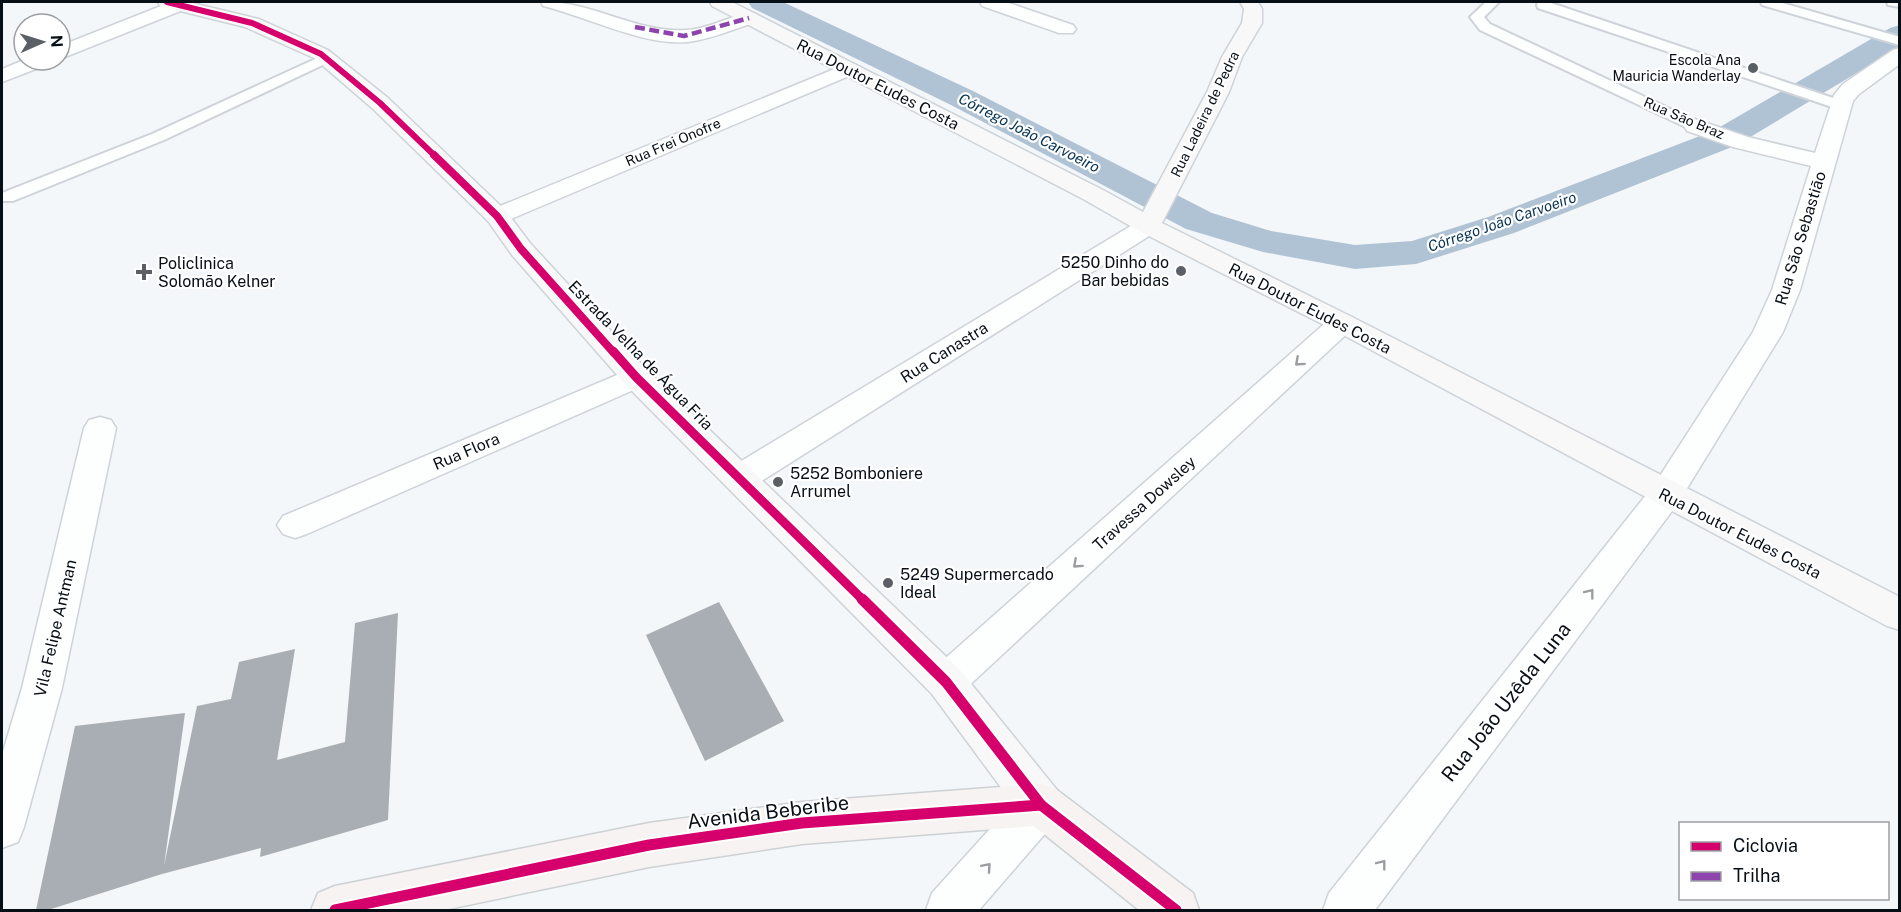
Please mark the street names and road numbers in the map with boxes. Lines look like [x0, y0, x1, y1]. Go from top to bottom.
street label: Rua Doutor Eudes Costa [793, 35, 962, 134]
street label: Rua Ladeira de Pedra [1168, 48, 1242, 180]
street label: Rua São Braz [1641, 94, 1727, 142]
street label: Rua Frei Onofre [623, 115, 723, 169]
street label: Rua São Sebastião [1771, 169, 1830, 307]
street label: Rua Doutor Eudes Costa [1225, 259, 1394, 358]
street label: Estrada Velha de Água Fria [564, 276, 718, 434]
street label: Rua Canastra [897, 318, 991, 387]
street label: Rua Flora [430, 429, 502, 474]
street label: Travessa Dowsley [1089, 452, 1200, 555]
street label: Rua Doutor Eudes Costa [1655, 484, 1824, 583]
street label: Vila Felipe Antman [30, 558, 81, 699]
street label: Rua João Uzêda Luna [1436, 618, 1576, 786]
street label: Avenida Beberibe [686, 790, 850, 834]

